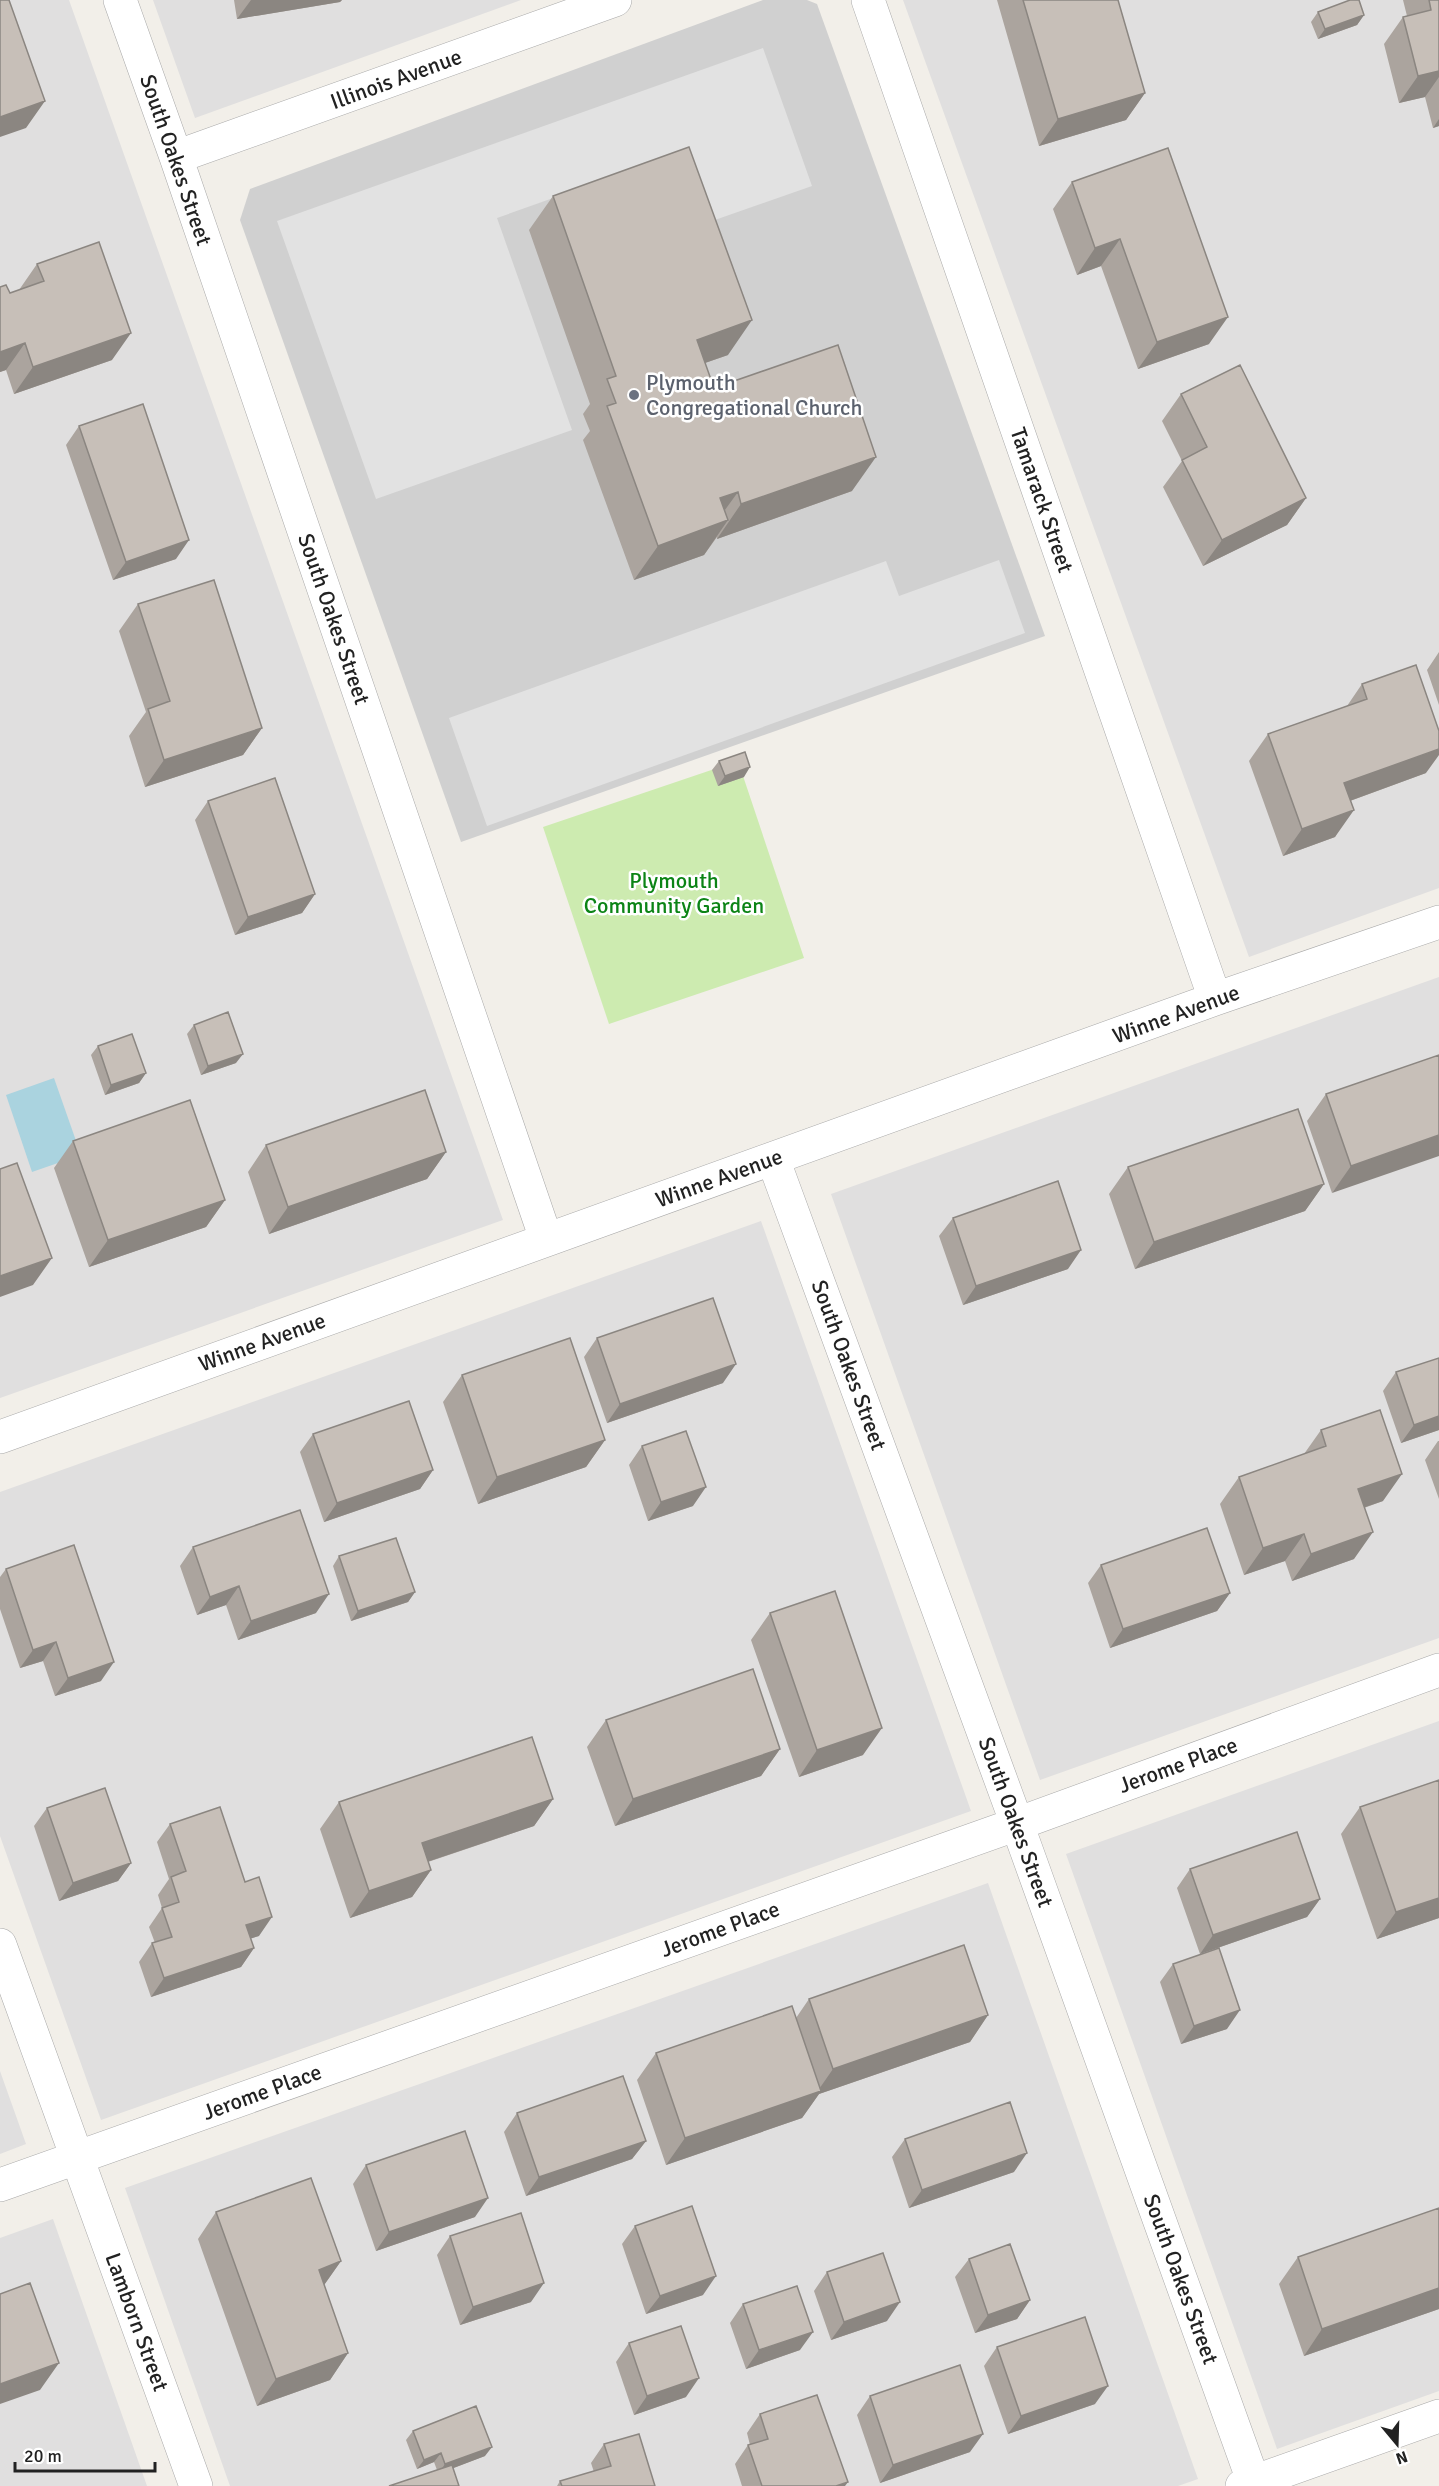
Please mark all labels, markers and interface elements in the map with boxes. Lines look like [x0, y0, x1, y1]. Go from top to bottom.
street label: Illinois Avenue [327, 43, 465, 115]
street label: South Oakes Street [134, 71, 218, 249]
place label: Plymouth Congregational Church [646, 369, 862, 421]
marker: Plymouth Congregational Church [627, 388, 641, 402]
street label: Tamarack Street [1005, 424, 1080, 576]
street label: South Oakes Street [292, 530, 376, 708]
park label: Plymouth Community Garden [584, 867, 764, 919]
street label: Winne Avenue [1109, 979, 1243, 1049]
street label: Winne Avenue [652, 1143, 786, 1213]
street label: South Oakes Street [806, 1276, 892, 1454]
street label: Winne Avenue [195, 1307, 329, 1377]
street label: Jerome Place [1115, 1731, 1241, 1799]
street label: South Oakes Street [973, 1733, 1059, 1911]
street label: Jerome Place [657, 1895, 783, 1963]
street label: Jerome Place [199, 2058, 325, 2126]
street label: South Oakes Street [1138, 2190, 1224, 2368]
street label: Lamborn Street [99, 2249, 175, 2395]
north arrow [1367, 2414, 1427, 2474]
scale bar [15, 2435, 154, 2473]
text: 20 m [24, 2445, 62, 2467]
text: N [1393, 2446, 1410, 2469]

